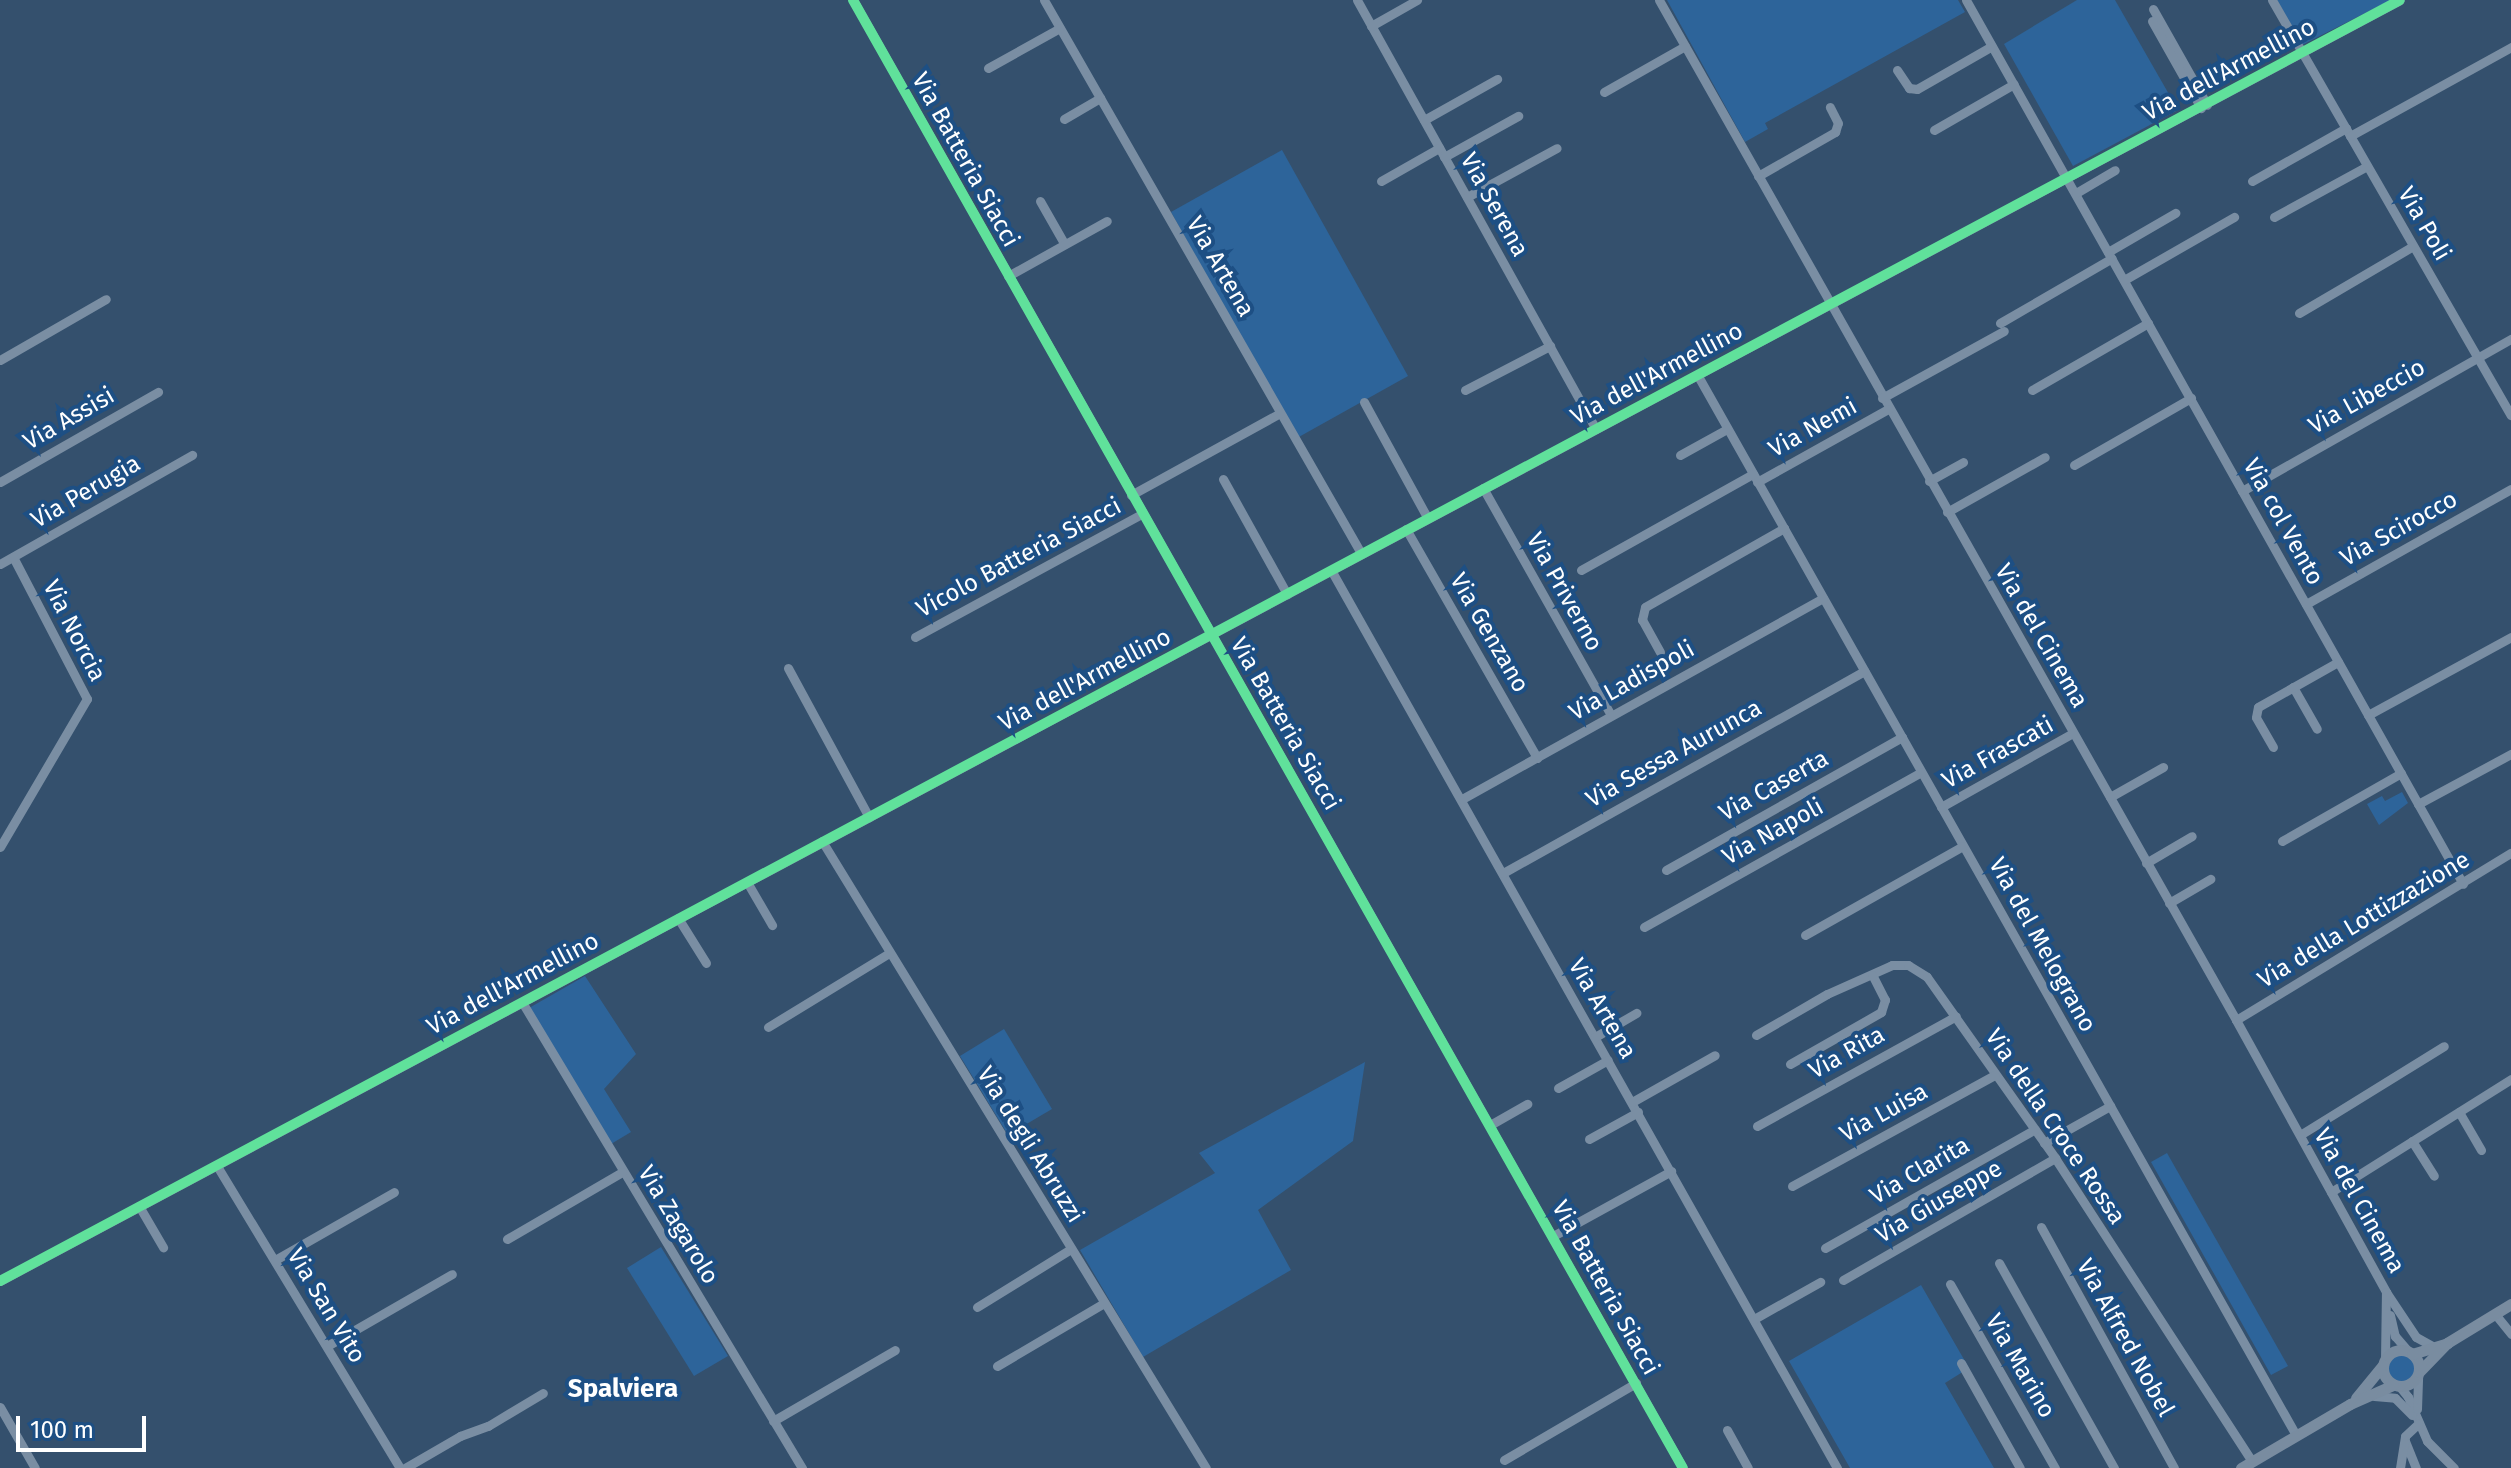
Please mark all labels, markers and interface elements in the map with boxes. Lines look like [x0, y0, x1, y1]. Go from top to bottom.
street label: Via dell'Armellino [2138, 13, 2320, 127]
street label: Via Batteria Siacci [905, 68, 1025, 252]
street label: Via Serena [1454, 148, 1534, 262]
street label: Via Poli [2391, 182, 2457, 266]
street label: Via Artena [1180, 212, 1260, 322]
street label: Via dell'Armellino [1566, 317, 1748, 431]
street label: Via Libeccio [2304, 353, 2430, 441]
street label: Via Assisi [18, 381, 120, 457]
street label: Via Nemi [1764, 392, 1862, 464]
street label: Via Perugia [26, 449, 146, 535]
street label: Via col Vento [2236, 454, 2330, 590]
street label: Via Scirocco [2335, 485, 2463, 573]
street label: Vicolo Batteria Siacci [912, 492, 1126, 624]
street label: Via Priverno [1520, 528, 1608, 656]
street label: Via del Cinema [1988, 559, 2094, 713]
street label: Via Genzano [1443, 568, 1535, 698]
street label: Via Norcia [36, 576, 112, 686]
street label: Via dell'Armellino [994, 623, 1176, 737]
street label: Via Batteria Siacci [1224, 632, 1346, 816]
street label: Via Ladispoli [1564, 635, 1700, 727]
street label: Via Sessa Aurunca [1581, 694, 1767, 814]
street label: Via Frascati [1937, 711, 2059, 795]
street label: Via Caserta [1714, 744, 1834, 828]
street label: Via Napoli [1717, 792, 1829, 872]
street label: Via della Lottizzazione [2253, 845, 2475, 995]
street label: Via del Melograno [1982, 853, 2102, 1037]
street label: Via dell'Armellino [422, 927, 604, 1041]
street label: Via Artena [1562, 954, 1642, 1064]
street label: Via Rita [1804, 1020, 1890, 1086]
street label: Via della Croce Rossa [1979, 1024, 2131, 1230]
street label: Via degli Abruzzi [970, 1062, 1090, 1228]
street label: Via Luisa [1835, 1077, 1933, 1149]
street label: Via del Cinema [2307, 1123, 2411, 1279]
street label: Via Clarita [1865, 1131, 1975, 1211]
street label: Via Giuseppe [1871, 1154, 2007, 1250]
street label: Via Zagarolo [631, 1161, 725, 1289]
street label: Via Batteria Siacci [1545, 1196, 1665, 1380]
street label: Via San Vito [281, 1244, 371, 1368]
street label: Via Alfred Nobel [2070, 1254, 2180, 1422]
street label: Via Marino [1979, 1309, 2061, 1423]
district label: Spalviera [568, 1373, 678, 1405]
scale bar [20, 1400, 150, 1450]
text: 100 m [30, 1416, 94, 1444]

